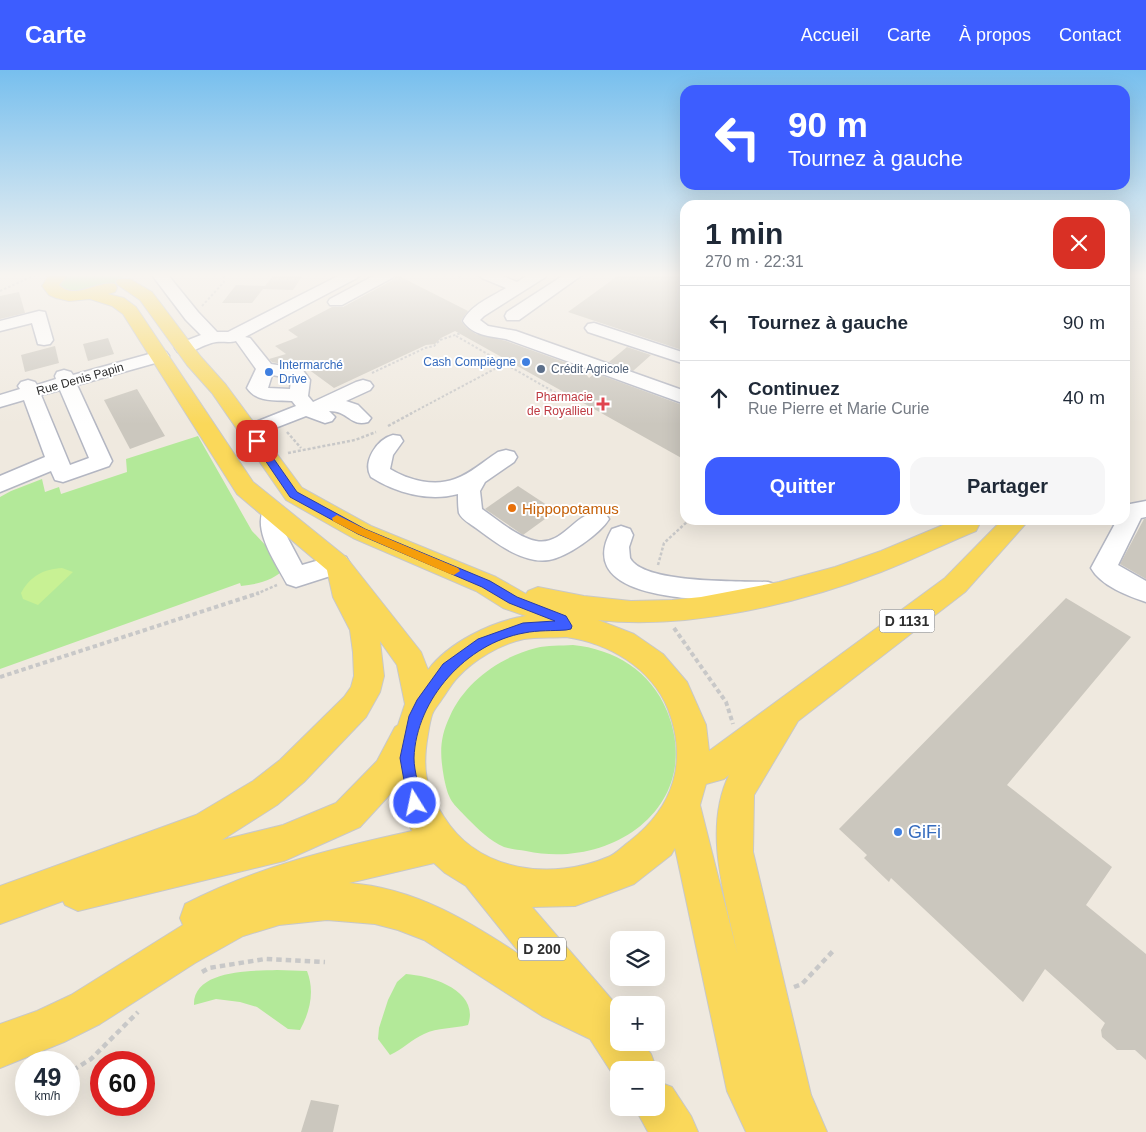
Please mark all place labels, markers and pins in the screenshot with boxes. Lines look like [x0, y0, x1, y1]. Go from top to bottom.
place label: Cash Compiègne [423, 355, 516, 369]
marker: Cash Compiègne [520, 356, 532, 368]
place label: Intermarché Drive [279, 358, 343, 386]
place label: Crédit Agricole [551, 362, 629, 376]
marker: Crédit Agricole [535, 363, 547, 375]
marker: Intermarché Drive [263, 366, 275, 378]
place label: Pharmacie de Royallieu [527, 390, 593, 418]
marker: Pharmacie de Royallieu [597, 398, 609, 410]
pin [236, 420, 278, 462]
place label: Hippopotamus [522, 500, 619, 517]
marker: Hippopotamus [506, 502, 518, 514]
place label: GiFi [908, 822, 941, 842]
marker: GiFi [892, 826, 904, 838]

